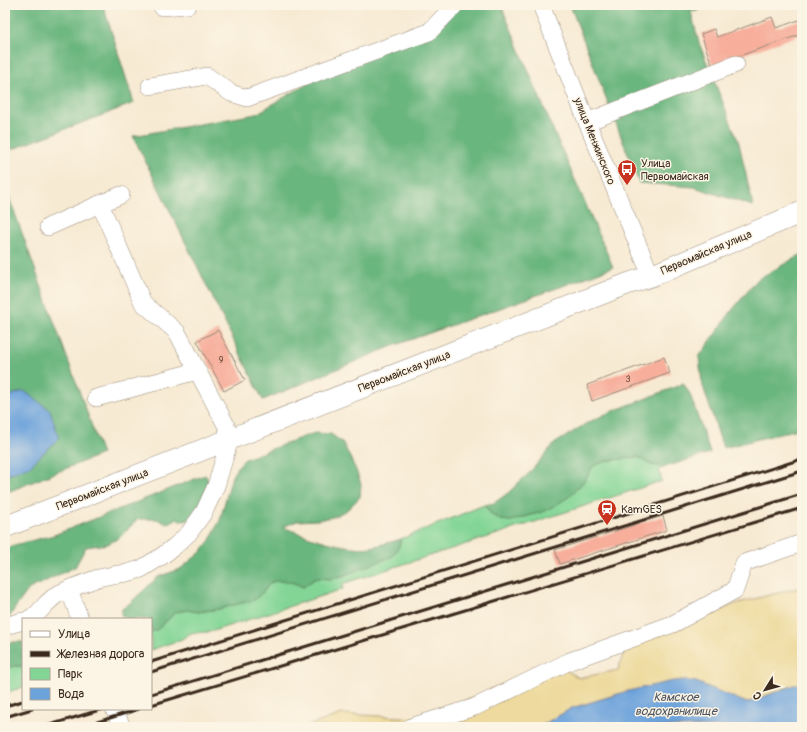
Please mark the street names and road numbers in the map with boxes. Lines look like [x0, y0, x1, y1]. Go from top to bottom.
street label: улица Менжинского [571, 95, 618, 187]
street label: Первомайская улица [659, 227, 754, 277]
street label: Первомайская улица [356, 348, 452, 395]
street label: Первомайская улица [54, 466, 150, 513]

